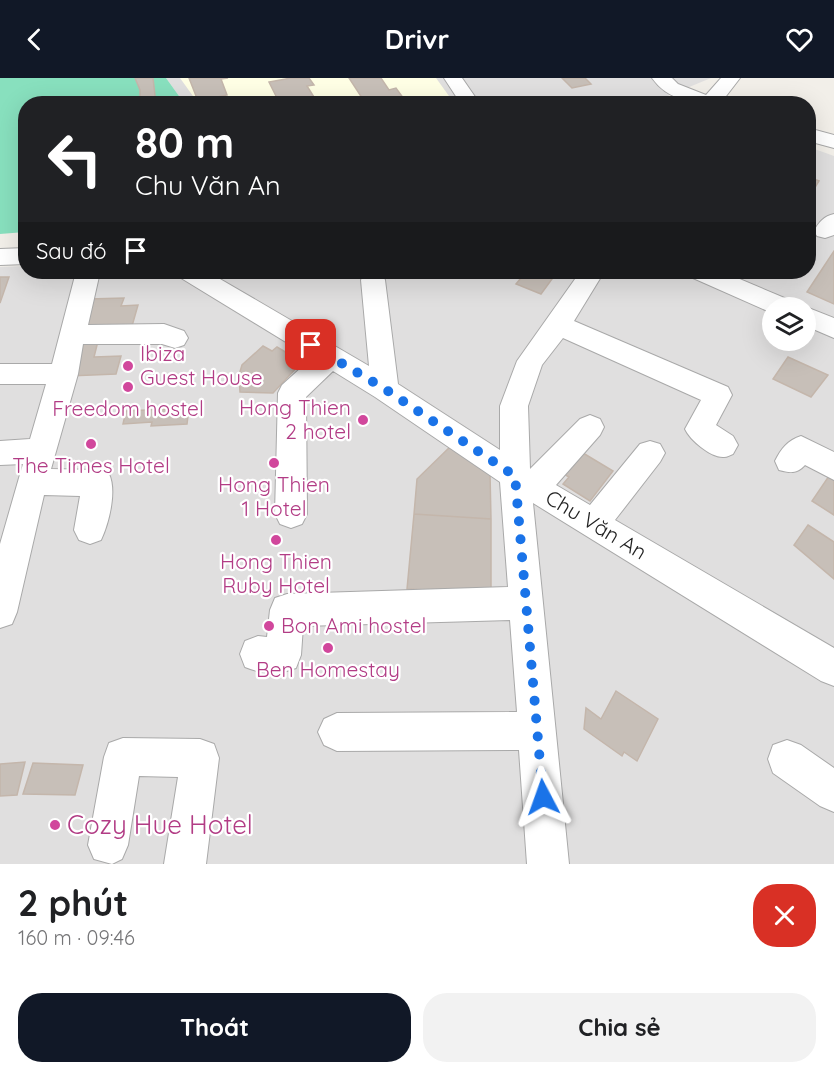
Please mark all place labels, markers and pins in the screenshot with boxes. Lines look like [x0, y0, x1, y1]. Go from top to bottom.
pin [285, 319, 336, 370]
place label: Ibiza Guest House [140, 340, 263, 390]
marker: Ibiza Guest House [121, 359, 135, 373]
marker: Freedom hostel [121, 380, 135, 394]
place label: Hong Thien 2 hotel [239, 394, 351, 444]
place label: Freedom hostel [52, 395, 204, 421]
marker: Hong Thien 2 hotel [356, 413, 370, 427]
marker: The Times Hotel [84, 437, 98, 451]
place label: The Times Hotel [12, 452, 170, 478]
marker: Hong Thien 1 Hotel [267, 456, 281, 470]
place label: Hong Thien 1 Hotel [218, 471, 330, 521]
marker: Hong Thien Ruby Hotel [269, 533, 283, 547]
place label: Hong Thien Ruby Hotel [220, 548, 332, 598]
place label: Bon Ami hostel [281, 612, 426, 638]
marker: Bon Ami hostel [262, 619, 276, 633]
marker: Ben Homestay [321, 641, 335, 655]
place label: Ben Homestay [256, 656, 400, 682]
place label: Cozy Hue Hotel [67, 808, 253, 841]
marker: Cozy Hue Hotel [48, 818, 62, 832]

